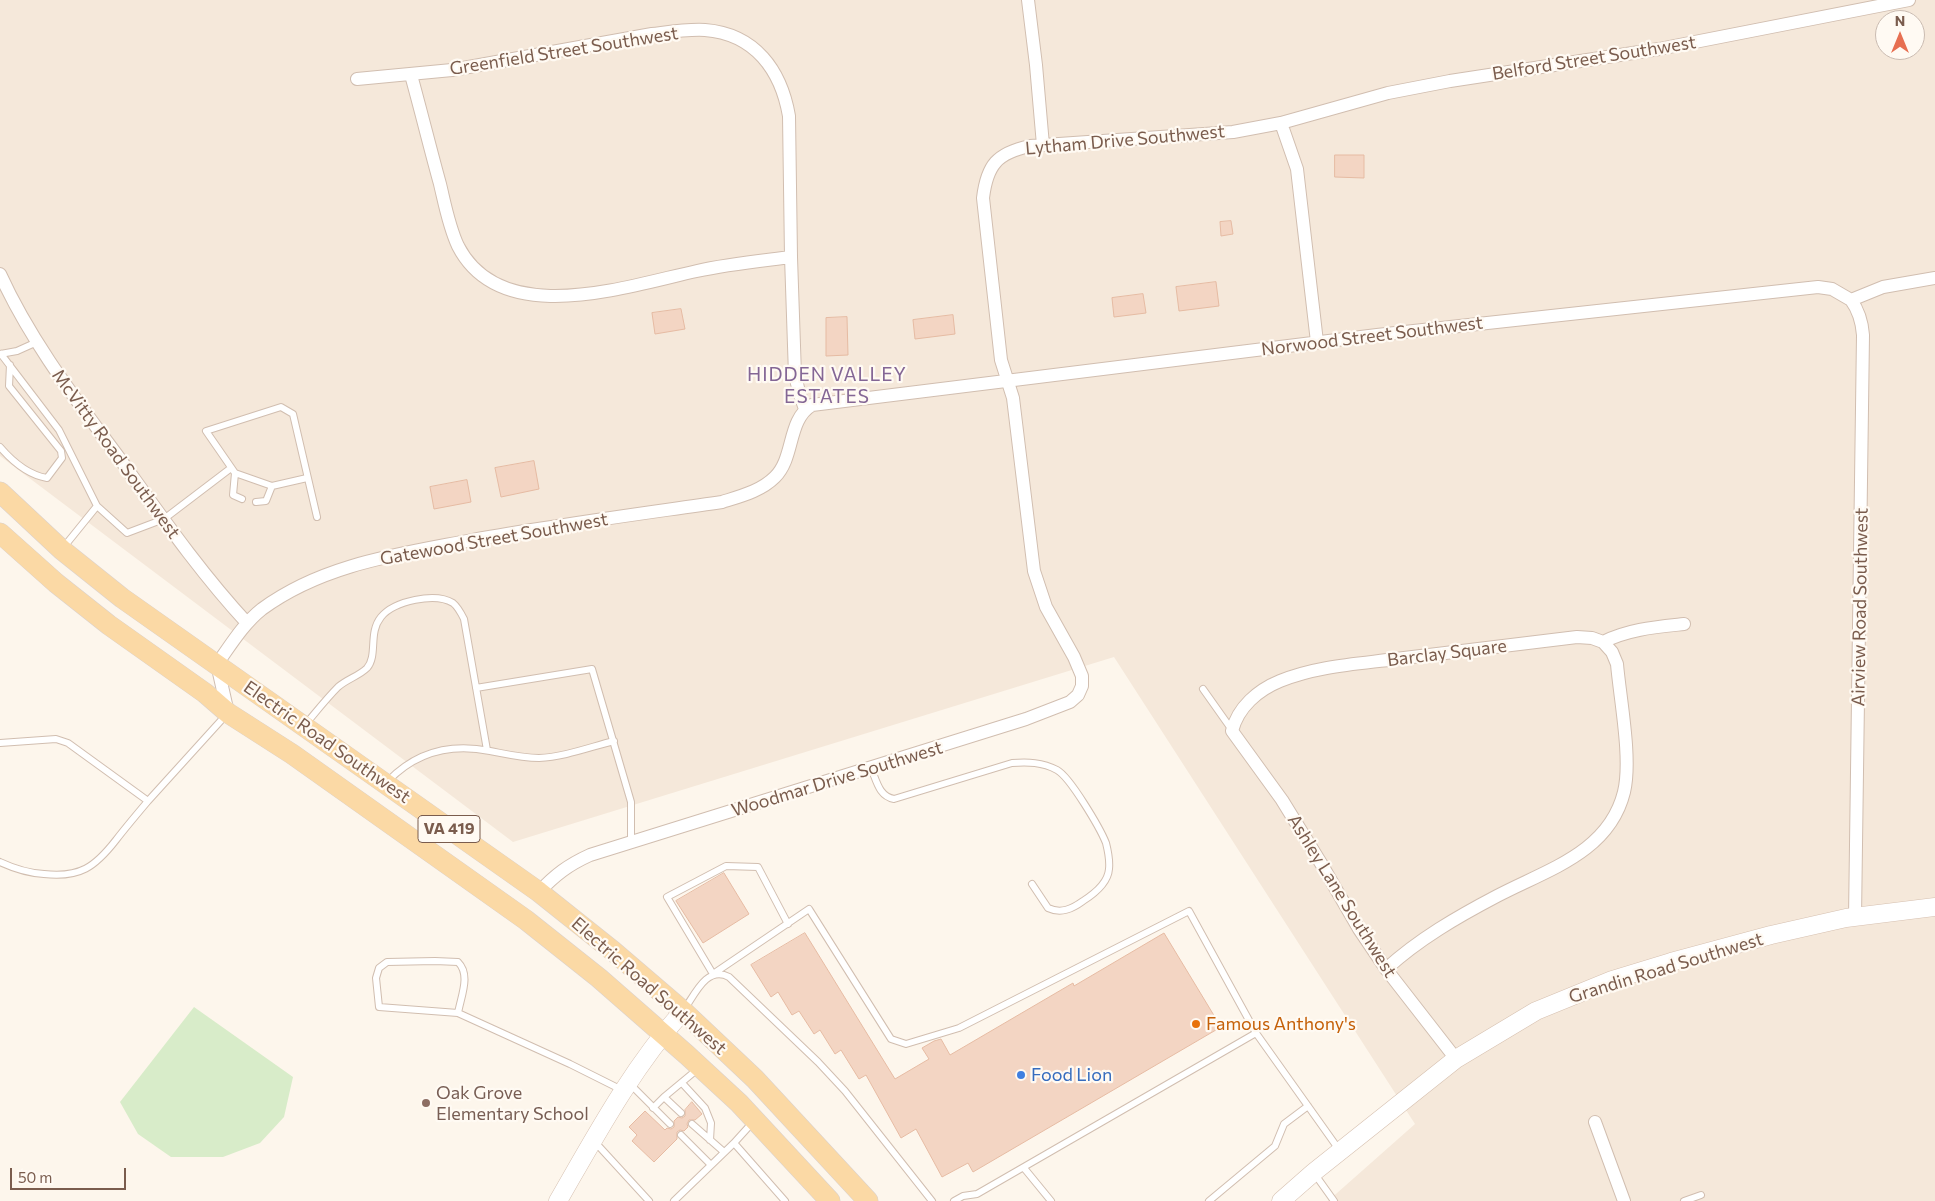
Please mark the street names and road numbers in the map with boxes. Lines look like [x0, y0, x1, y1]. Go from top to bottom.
street label: Greenfield Street Southwest [448, 22, 680, 80]
street label: Belford Street Southwest [1491, 31, 1697, 85]
street label: Lytham Drive Southwest [1024, 121, 1226, 159]
street label: Norwood Street Southwest [1260, 312, 1484, 360]
street label: McVitty Road Southwest [47, 365, 185, 543]
street label: Airview Road Southwest [1847, 507, 1873, 707]
street label: Gatewood Street Southwest [378, 508, 610, 570]
street label: Barclay Square [1386, 635, 1508, 671]
street label: Electric Road Southwest [239, 676, 415, 808]
street label: Woodmar Drive Southwest [729, 737, 945, 821]
street label: Ashley Lane Southwest [1283, 810, 1401, 982]
road number: VA 419 [418, 816, 480, 842]
street label: Electric Road Southwest [567, 913, 731, 1059]
street label: Grandin Road Southwest [1566, 928, 1766, 1008]

